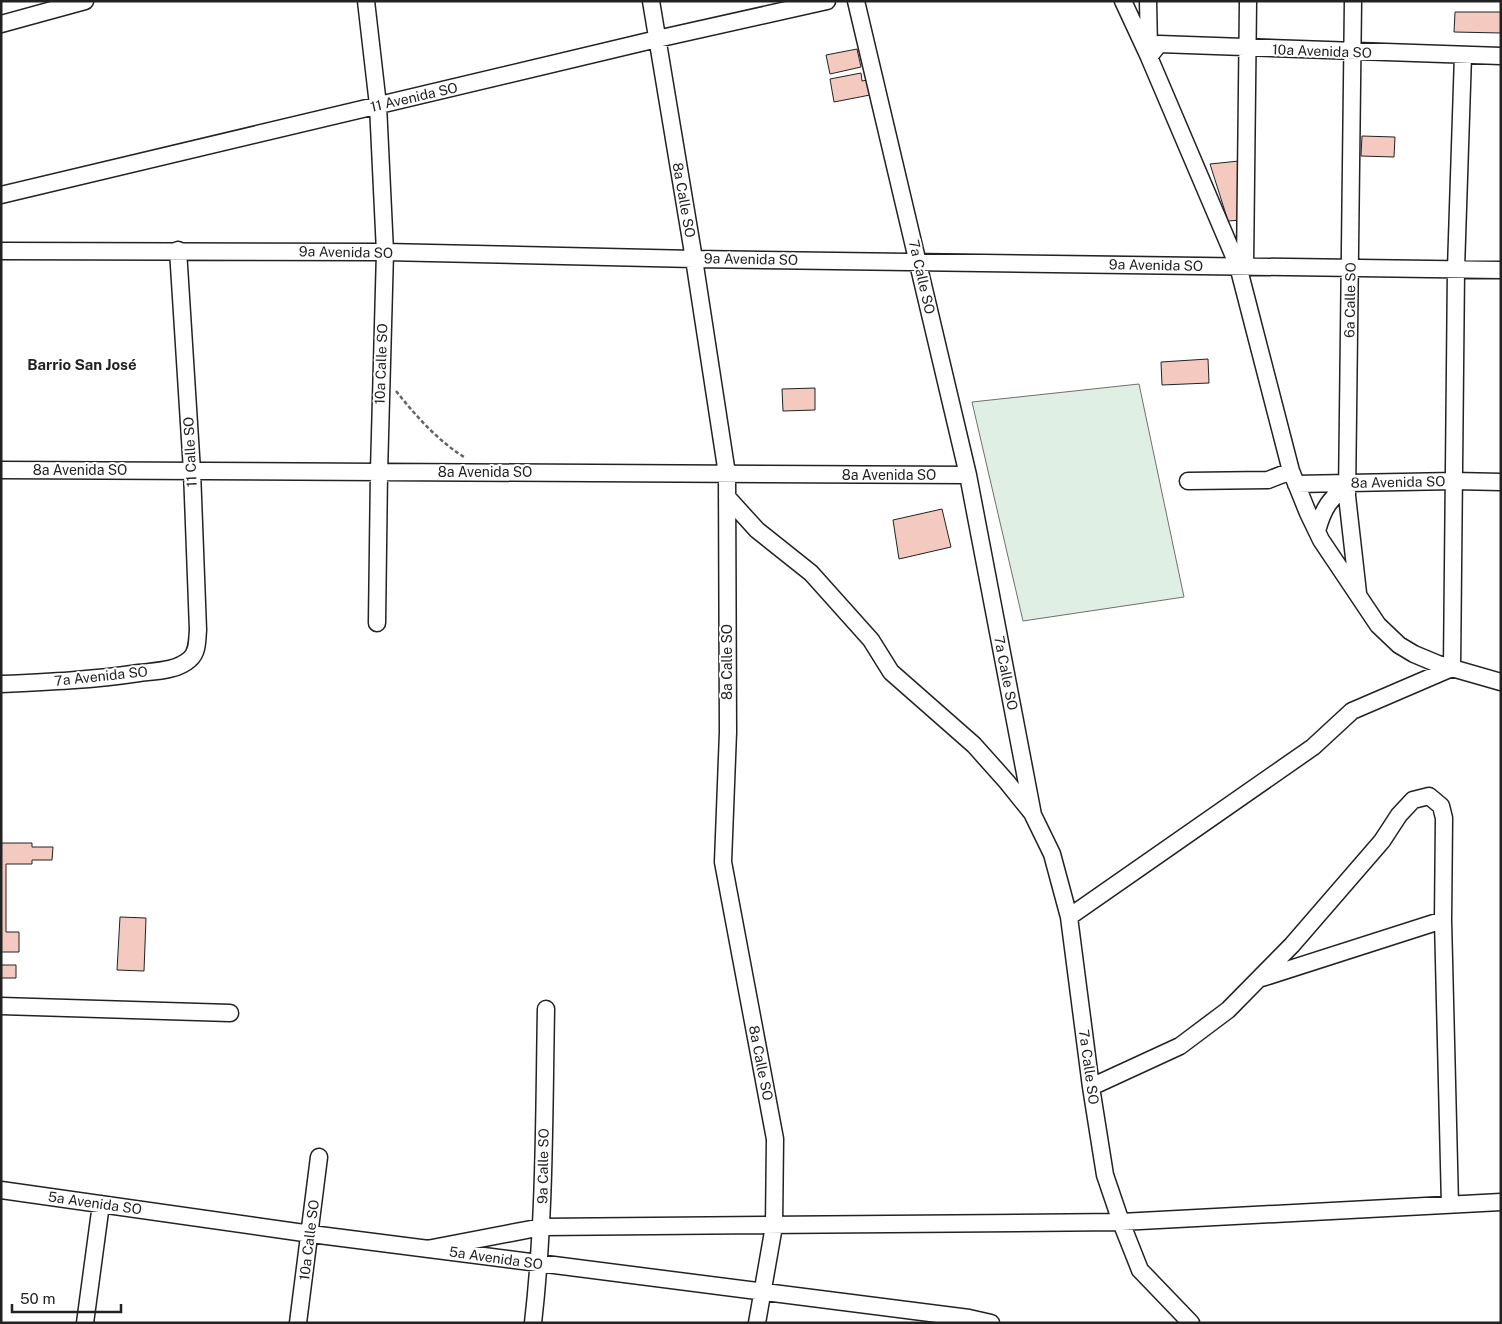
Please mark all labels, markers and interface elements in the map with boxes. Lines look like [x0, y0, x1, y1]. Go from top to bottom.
street label: 10a Avenida SO [1272, 41, 1372, 61]
street label: 11 Avenida SO [369, 79, 459, 115]
street label: 8a Calle SO [670, 161, 698, 239]
street label: 7a Calle SO [906, 238, 938, 316]
street label: 9a Avenida SO [299, 243, 393, 261]
street label: 9a Avenida SO [704, 250, 798, 268]
street label: 9a Avenida SO [1109, 256, 1203, 274]
street label: 6a Calle SO [1341, 262, 1359, 338]
street label: 10a Calle SO [372, 323, 390, 405]
district label: Barrio San José [27, 356, 137, 373]
street label: 11 Calle SO [180, 416, 200, 488]
street label: 8a Avenida SO [33, 462, 127, 478]
street label: 8a Avenida SO [438, 464, 532, 480]
street label: 8a Avenida SO [842, 467, 936, 483]
street label: 8a Avenida SO [1351, 473, 1445, 491]
street label: 8a Calle SO [719, 624, 735, 700]
street label: 7a Calle SO [991, 634, 1021, 712]
street label: 7a Avenida SO [53, 663, 149, 689]
street label: 8a Calle SO [746, 1024, 776, 1102]
street label: 7a Calle SO [1076, 1029, 1102, 1105]
street label: 9a Calle SO [534, 1128, 552, 1204]
street label: 5a Avenida SO [47, 1188, 143, 1218]
street label: 10a Calle SO [296, 1199, 322, 1281]
street label: 5a Avenida SO [448, 1243, 544, 1273]
scale bar [12, 1282, 121, 1314]
text: 50 m [20, 1290, 55, 1307]

